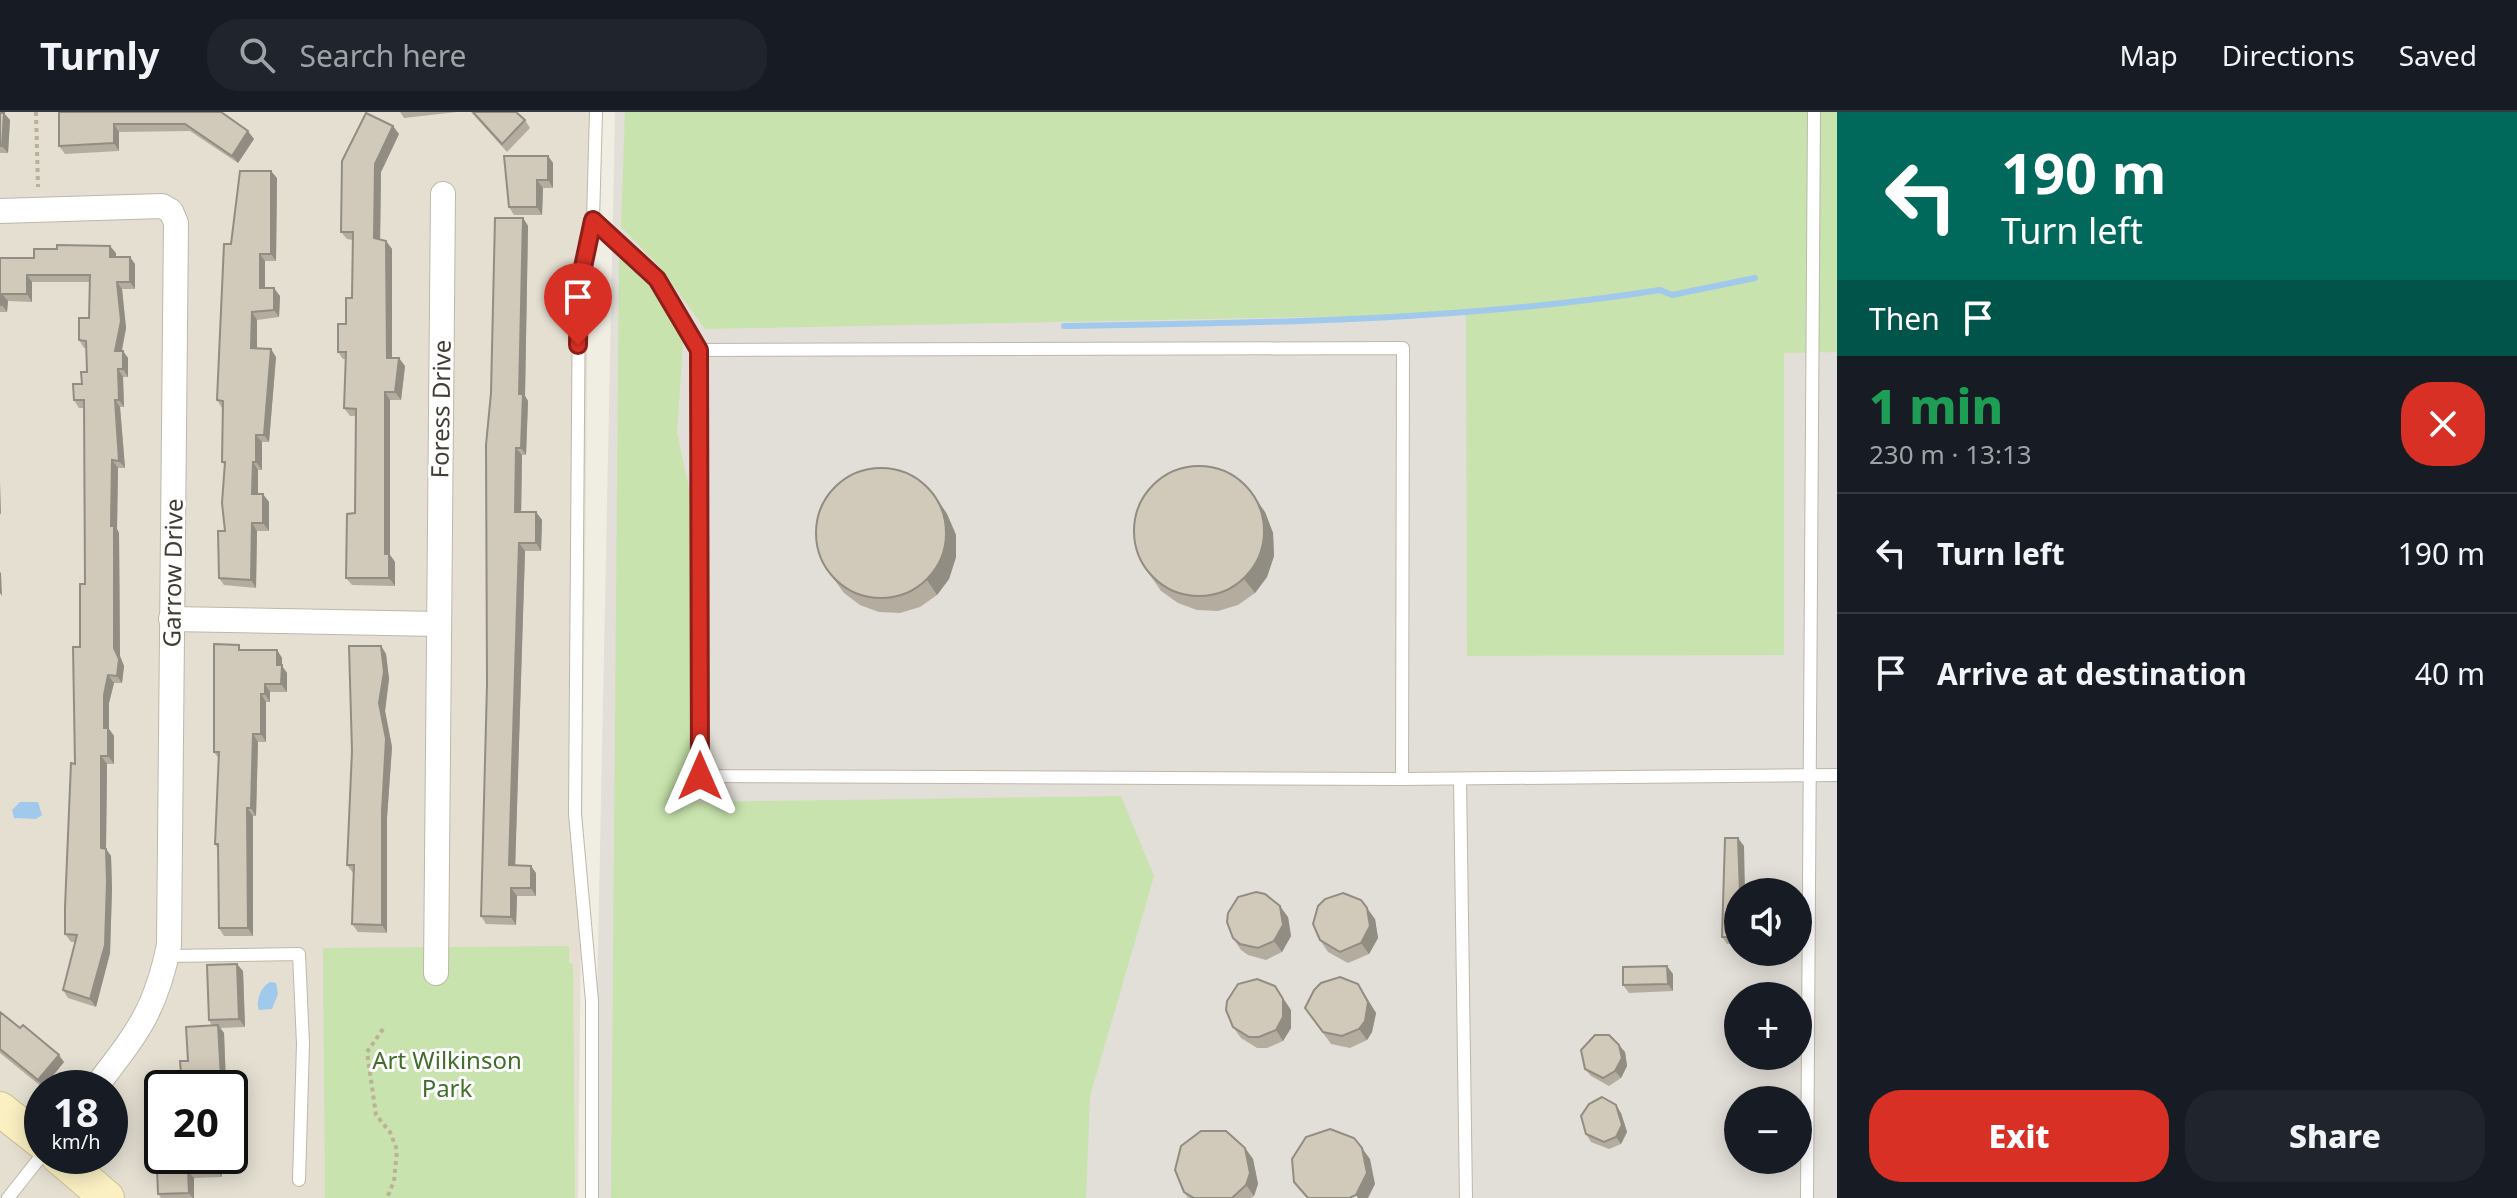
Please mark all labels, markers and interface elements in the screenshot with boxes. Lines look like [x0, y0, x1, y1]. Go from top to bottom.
search box [207, 19, 767, 91]
text: Turnly [40, 29, 159, 81]
icon: search [235, 33, 279, 77]
text: Search here [299, 35, 466, 76]
text: Map [2119, 36, 2178, 74]
text: Directions [2222, 36, 2355, 74]
text: Saved [2399, 36, 2477, 74]
text: 190 m [2001, 134, 2166, 210]
icon: left [1869, 144, 1973, 248]
text: Turn left [2001, 206, 2143, 255]
pin [544, 263, 612, 345]
icon: arrive [556, 275, 600, 319]
icon: arrive [1956, 296, 2000, 340]
text: Then [1869, 298, 1940, 339]
street label: Foress Drive [422, 339, 458, 479]
text: 1 min [1869, 373, 2003, 438]
button: close [2401, 382, 2485, 466]
text: 230 m · 13:13 [1869, 436, 2032, 472]
street label: Garrow Drive [154, 498, 190, 648]
icon: left [1869, 531, 1913, 575]
text: Turn left [1937, 533, 2065, 574]
text: 190 m [2398, 533, 2485, 574]
icon: arrive [1869, 651, 1913, 695]
text: Arrive at destination [1937, 653, 2247, 694]
text: 40 m [2415, 653, 2485, 694]
position arrow [658, 734, 742, 818]
map controls [1724, 878, 1812, 1174]
button: sound [1724, 878, 1812, 966]
button: + [1724, 982, 1812, 1070]
park label: Art Wilkinson Park [372, 1043, 522, 1104]
speed limit sign: 20 [144, 1070, 248, 1174]
text: 18 [53, 1084, 99, 1139]
button: − [1724, 1086, 1812, 1174]
button: Exit [1869, 1090, 2169, 1182]
button: Share [2185, 1090, 2485, 1182]
text: km/h [51, 1128, 101, 1155]

